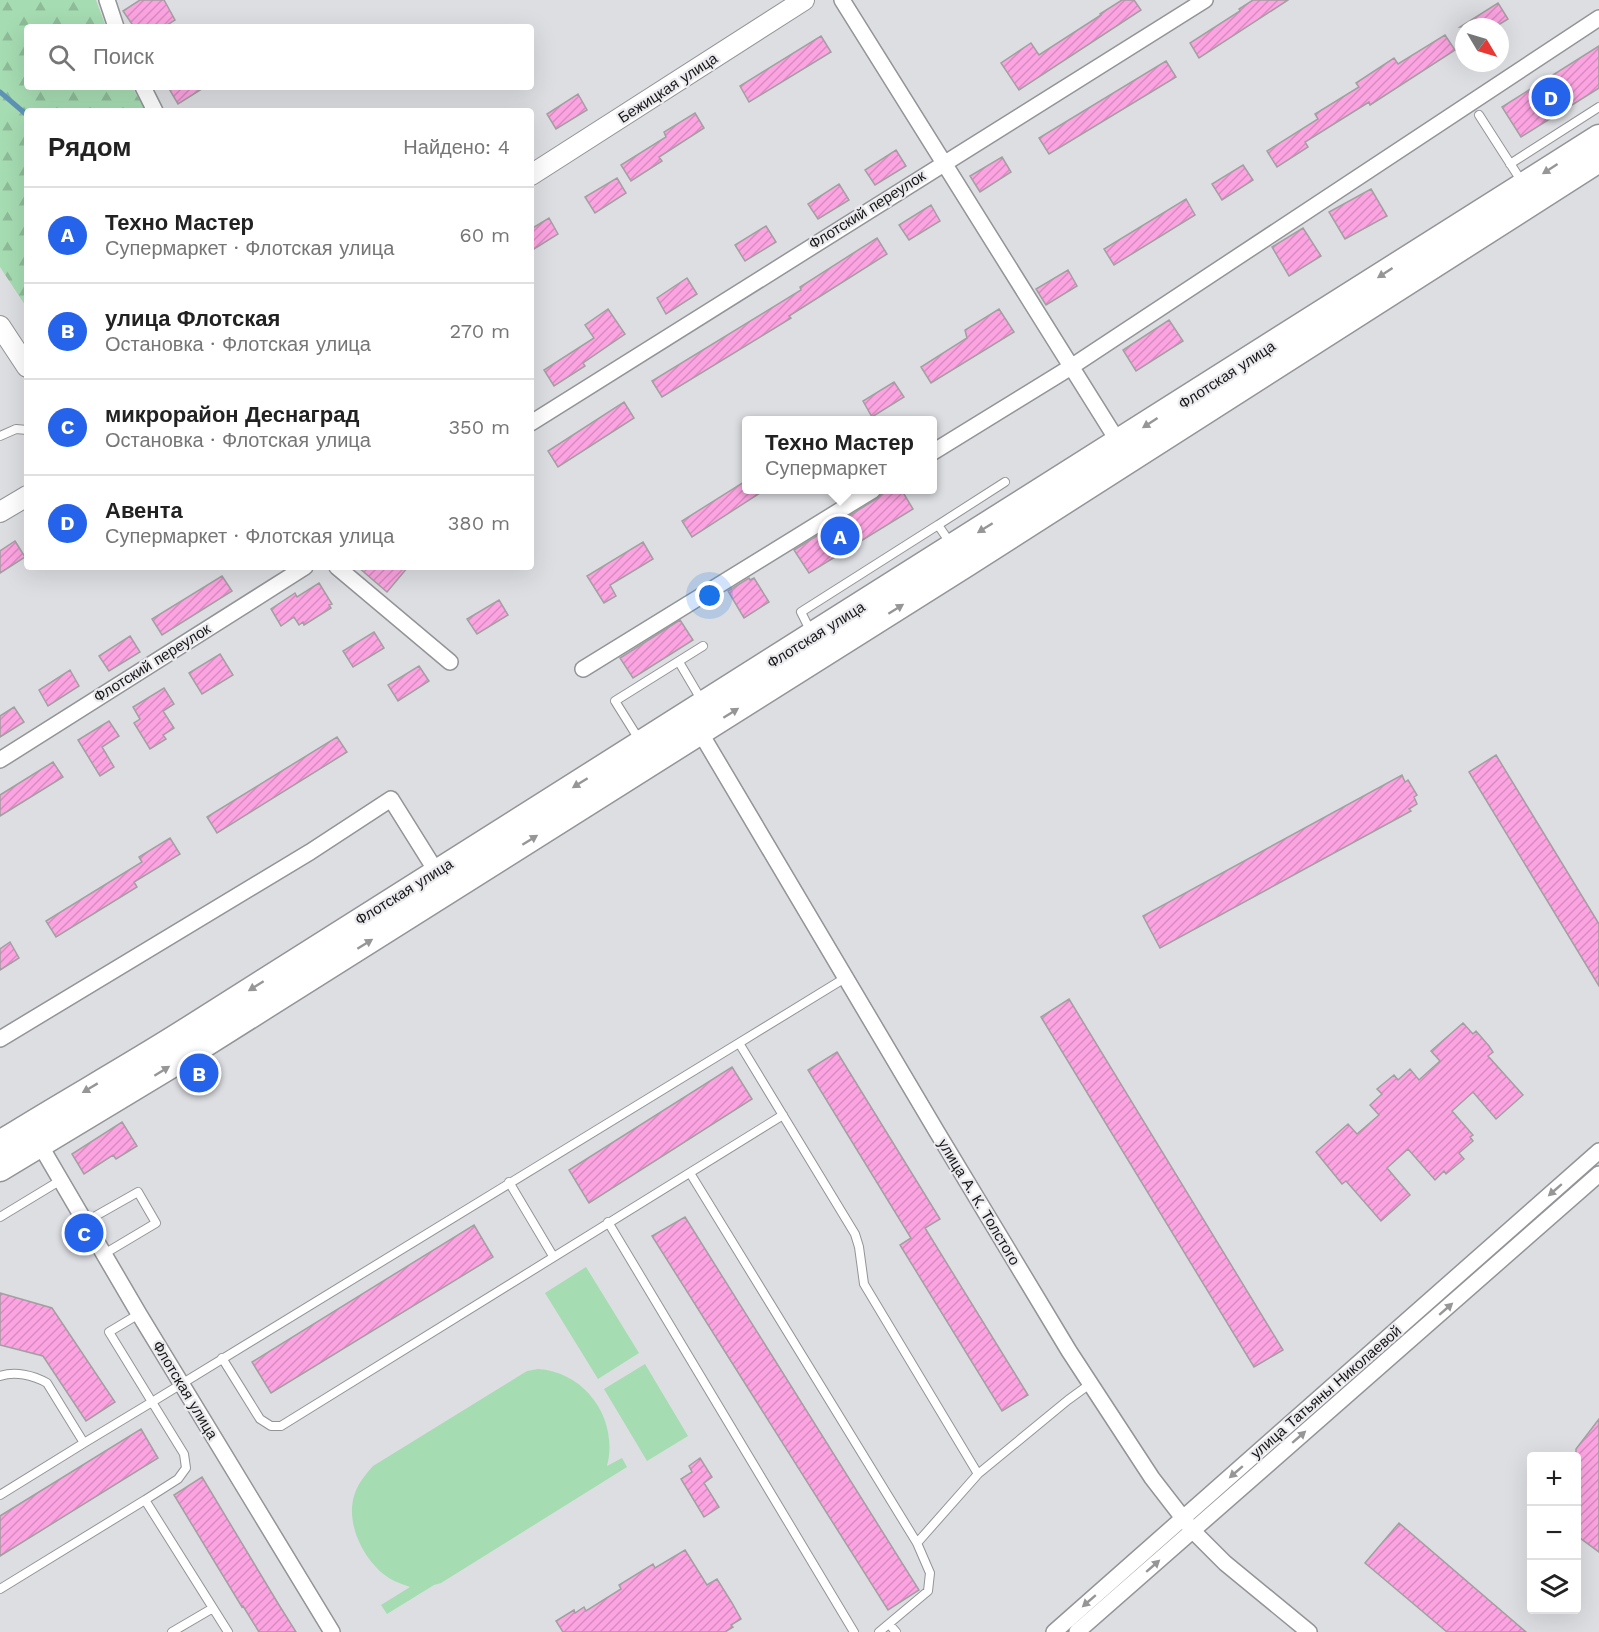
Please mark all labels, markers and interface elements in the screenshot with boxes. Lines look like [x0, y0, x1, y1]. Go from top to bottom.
north arrow [1455, 18, 1509, 72]
search box [24, 24, 534, 90]
icon: search [45, 41, 78, 74]
text: Поиск [93, 44, 154, 69]
street label: Бежицкая улица [615, 49, 722, 127]
pin: D [1532, 74, 1570, 120]
text: Рядом [48, 132, 131, 162]
text: Найдено: 4 [403, 135, 510, 159]
one-way arrow [1542, 163, 1558, 174]
street label: Флотский переулок [805, 167, 929, 253]
text: Техно Мастер [105, 210, 254, 235]
text: A [61, 223, 74, 247]
text: 60 m [460, 223, 510, 247]
text: Супермаркет · Флотская улица [105, 236, 394, 260]
one-way arrow [1377, 268, 1393, 279]
text: улица Флотская [105, 306, 280, 331]
text: B [61, 319, 74, 343]
text: 270 m [450, 319, 510, 343]
text: Остановка · Флотская улица [105, 332, 371, 356]
street label: Флотская улица [1175, 337, 1279, 413]
text: микрорайон Деснаград [105, 402, 359, 427]
text: C [61, 415, 74, 439]
text: 350 m [448, 415, 510, 439]
popup [742, 416, 937, 494]
one-way arrow [1142, 418, 1158, 429]
text: Остановка · Флотская улица [105, 428, 371, 452]
text: Техно Мастер [765, 430, 914, 455]
text: Супермаркет [765, 456, 887, 480]
text: Авента [105, 498, 183, 523]
text: D [60, 511, 75, 535]
text: 380 m [448, 511, 510, 535]
pin: A [820, 514, 860, 558]
one-way arrow [977, 522, 993, 533]
text: Супермаркет · Флотская улица [105, 524, 394, 548]
your location [695, 581, 724, 610]
street label: Флотская улица [764, 597, 869, 672]
one-way arrow [887, 603, 903, 615]
street label: Флотский переулок [90, 620, 214, 706]
one-way arrow [722, 707, 738, 719]
one-way arrow [572, 777, 588, 788]
one-way arrow [522, 834, 538, 845]
street label: Флотская улица [352, 854, 457, 929]
one-way arrow [357, 938, 373, 949]
one-way arrow [248, 980, 264, 991]
pin: B [180, 1050, 218, 1096]
one-way arrow [154, 1066, 171, 1077]
one-way arrow [82, 1083, 98, 1094]
street label: улица А. К. Толстого [934, 1136, 1024, 1268]
one-way arrow [1548, 1183, 1563, 1196]
pin: C [64, 1210, 104, 1256]
one-way arrow [1438, 1303, 1453, 1316]
street label: улица Татьяны Николаевой [1247, 1322, 1405, 1462]
street label: Флотская улица [149, 1337, 222, 1443]
one-way arrow [1291, 1431, 1306, 1444]
map controls [1527, 1452, 1581, 1614]
button: + [1527, 1452, 1581, 1506]
one-way arrow [1228, 1465, 1243, 1479]
button: − [1527, 1506, 1581, 1560]
one-way arrow [1145, 1559, 1160, 1573]
button: layers [1527, 1560, 1581, 1614]
one-way arrow [1082, 1594, 1097, 1607]

